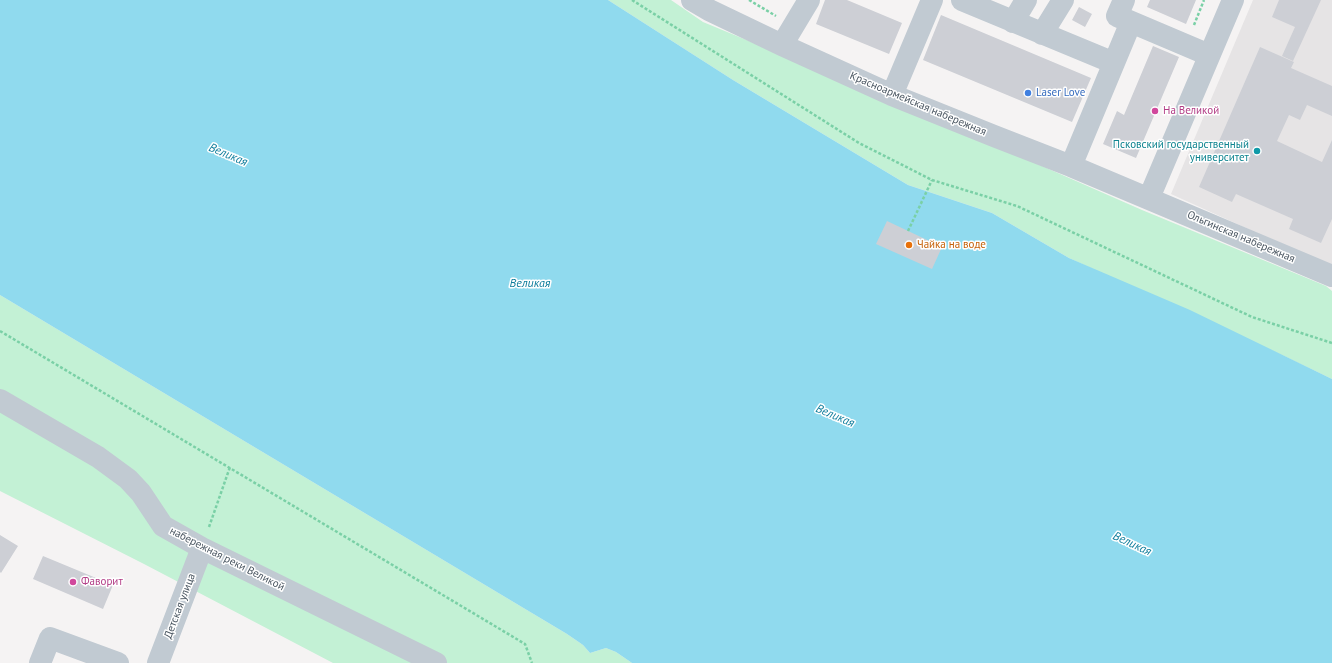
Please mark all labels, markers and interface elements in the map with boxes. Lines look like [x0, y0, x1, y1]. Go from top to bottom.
street label: Красноармейская набережная [848, 69, 988, 139]
place label: Laser Love [1036, 86, 1085, 100]
marker: Laser Love [1023, 88, 1033, 98]
place label: На Великой [1163, 104, 1219, 118]
marker: На Великой [1150, 106, 1160, 116]
place label: Псковский государственный университет [1113, 138, 1249, 164]
water label: Великая [206, 140, 250, 170]
marker: Псковский государственный университет [1252, 146, 1262, 156]
street label: Ольгинская набережная [1185, 208, 1297, 266]
place label: Чайка на воде [917, 238, 986, 252]
marker: Чайка на воде [904, 240, 914, 250]
water label: Великая [510, 277, 550, 291]
water label: Великая [813, 401, 857, 431]
street label: набережная реки Великой [167, 524, 287, 594]
water label: Великая [1110, 529, 1154, 559]
street label: Детская улица [162, 572, 198, 640]
place label: Фаворит [81, 575, 123, 589]
marker: Фаворит [68, 577, 78, 587]

